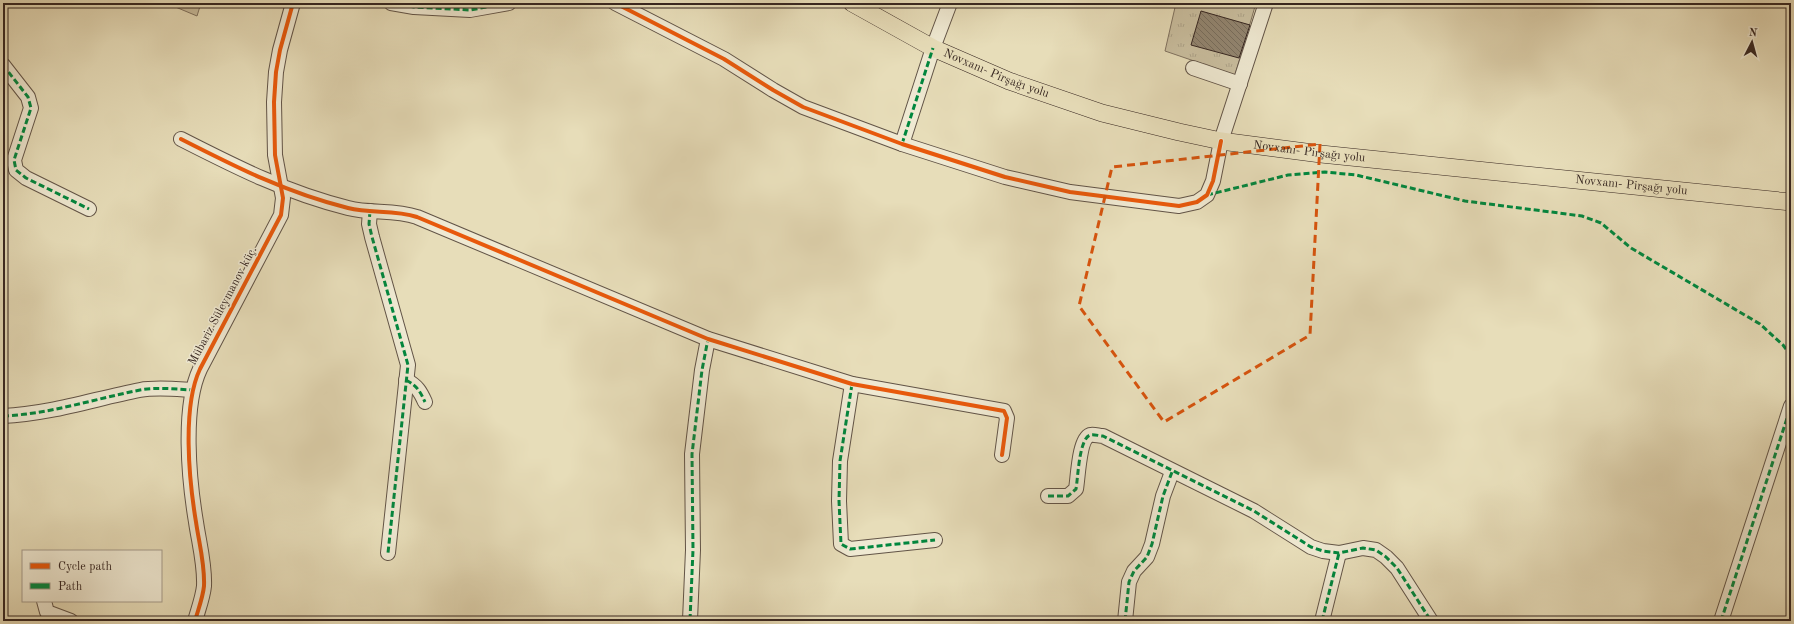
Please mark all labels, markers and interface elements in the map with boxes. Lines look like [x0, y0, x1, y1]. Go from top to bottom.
north arrow [1732, 22, 1772, 62]
text: N [1748, 28, 1758, 40]
street label: Novxanı- Pirşağı yolu [942, 47, 1051, 100]
street label: Novxanı- Pirşağı yolu [1252, 139, 1366, 165]
street label: Novxanı- Pirşağı yolu [1575, 174, 1689, 197]
street label: Mübariz Süleymanov küç. [187, 245, 259, 367]
legend [22, 550, 162, 602]
text: Cycle path [58, 561, 113, 573]
text: Path [58, 581, 83, 593]

